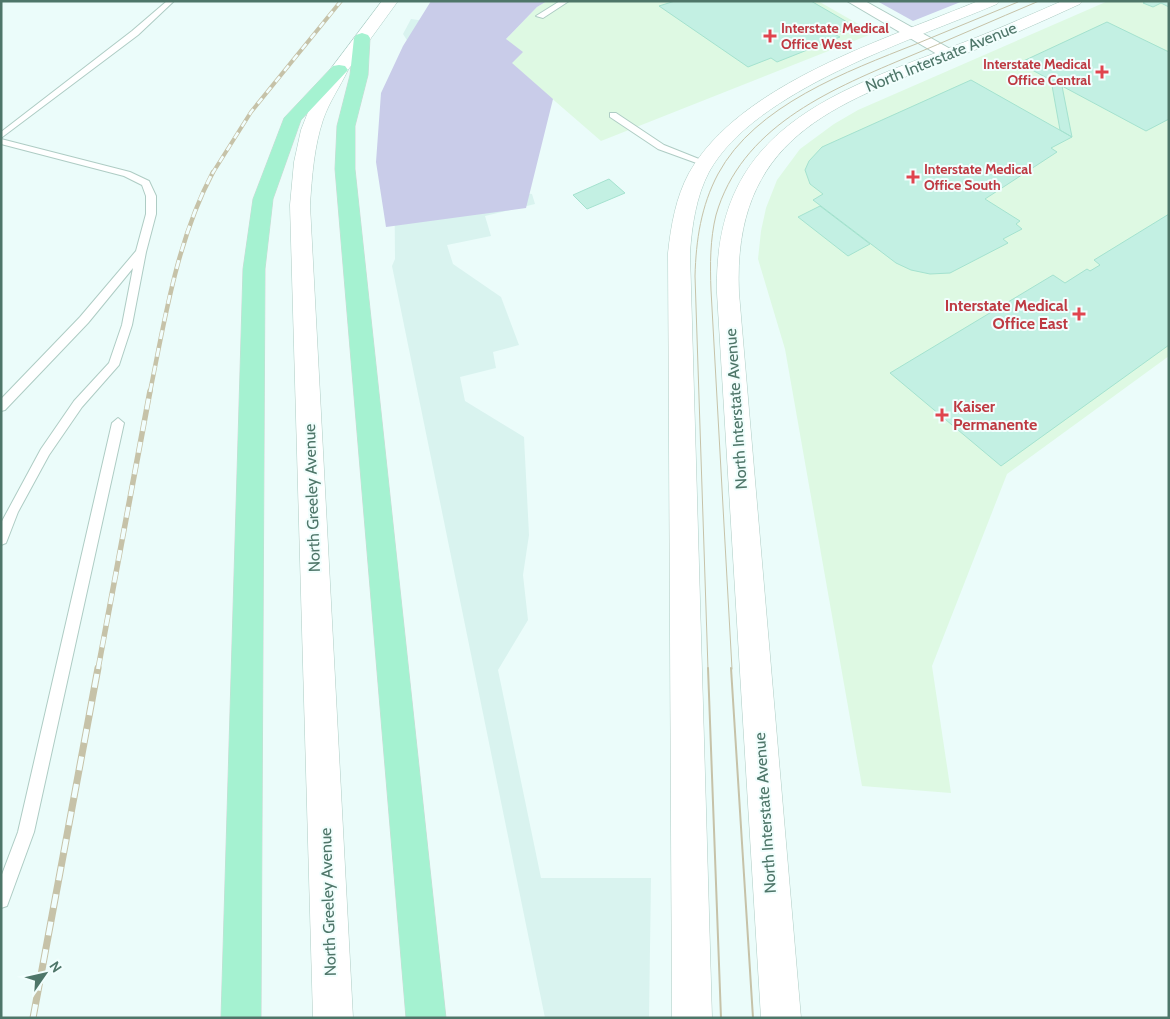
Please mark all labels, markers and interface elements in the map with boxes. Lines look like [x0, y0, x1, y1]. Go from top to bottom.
street label: North Interstate Avenue [863, 18, 1019, 96]
place label: Interstate Medical Office West [781, 19, 889, 53]
marker: Interstate Medical Office West [763, 29, 777, 43]
place label: Interstate Medical Office Central [983, 55, 1091, 89]
marker: Interstate Medical Office Central [1095, 65, 1109, 79]
place label: Interstate Medical Office South [924, 160, 1032, 194]
marker: Interstate Medical Office South [906, 170, 920, 184]
place label: Interstate Medical Office East [945, 296, 1068, 333]
marker: Interstate Medical Office East [1072, 307, 1086, 321]
street label: North Interstate Avenue [721, 328, 751, 490]
place label: Kaiser Permanente [953, 397, 1037, 434]
marker: Kaiser Permanente [935, 408, 949, 422]
street label: North Greeley Avenue [300, 423, 324, 573]
street label: North Interstate Avenue [750, 732, 780, 894]
street label: North Greeley Avenue [316, 827, 340, 977]
north arrow [20, 949, 70, 999]
text: N [46, 958, 66, 976]

